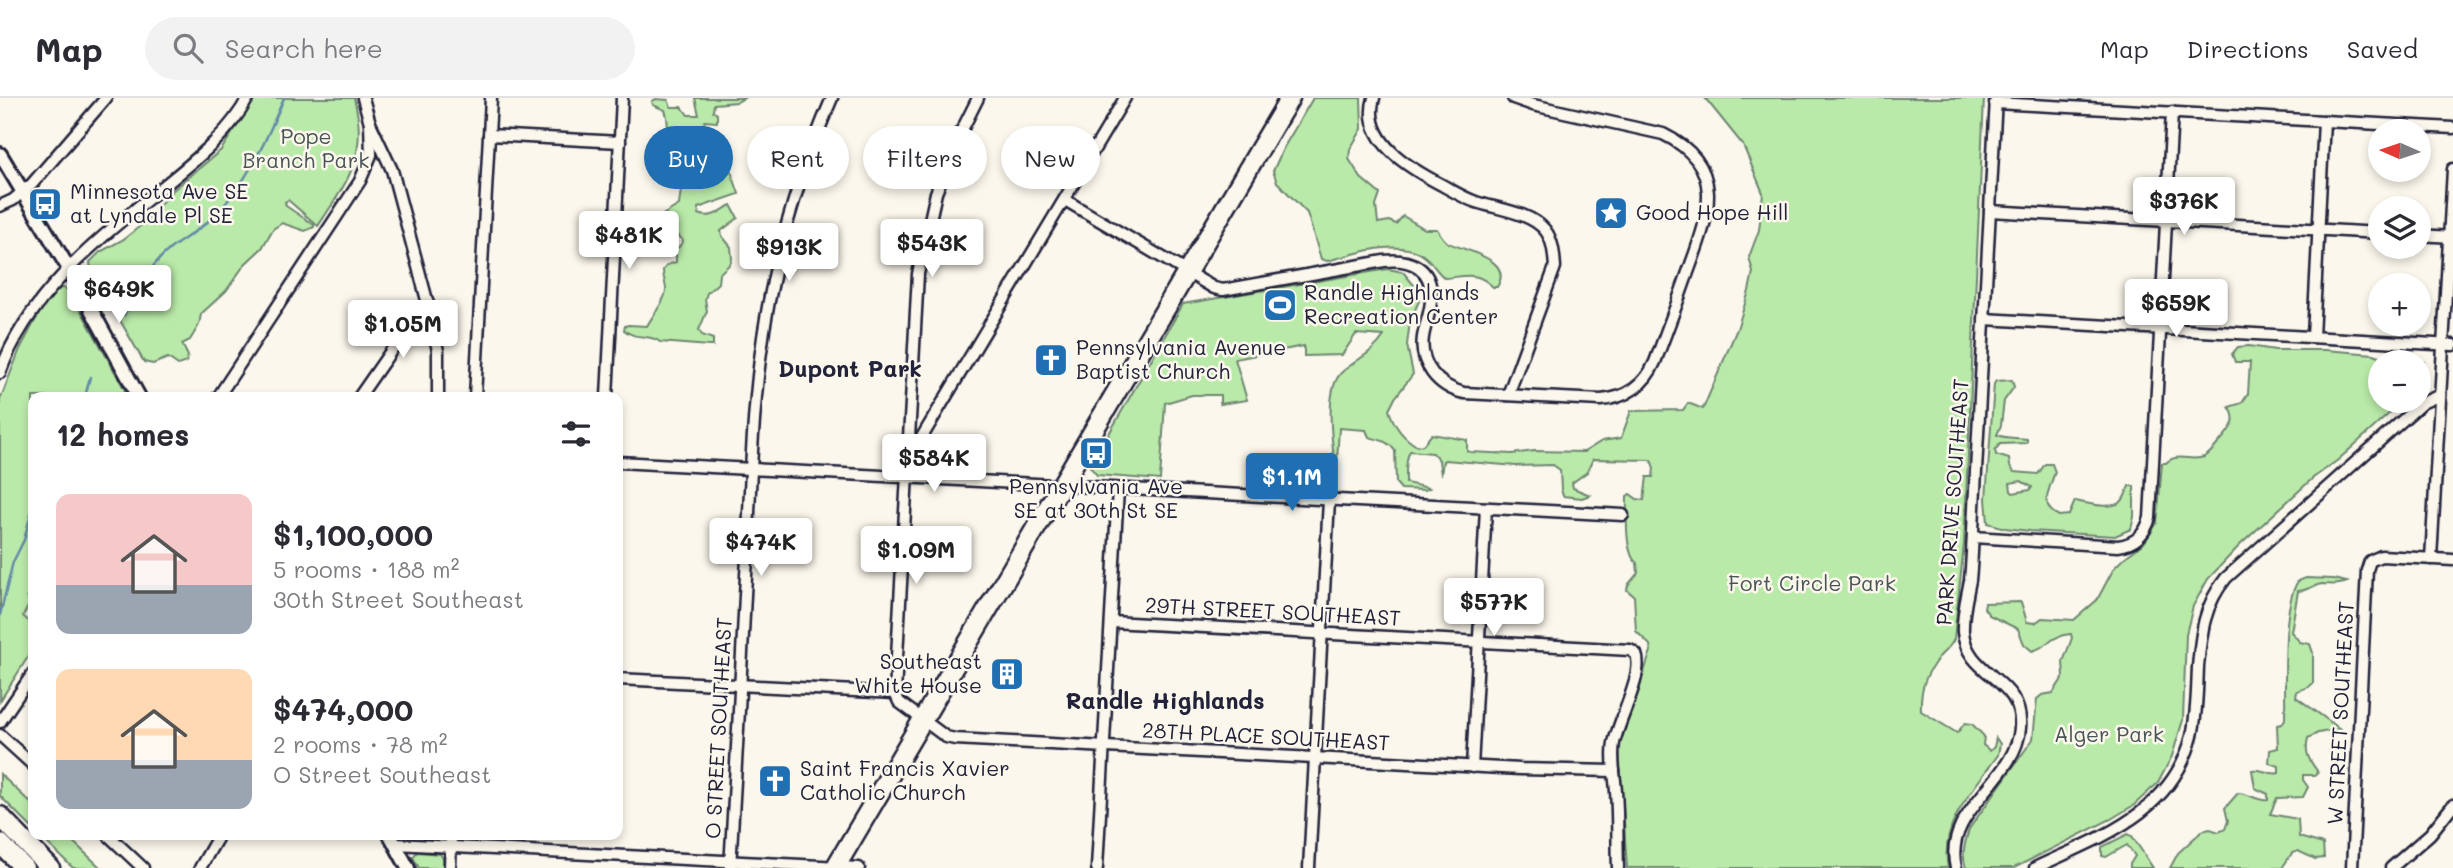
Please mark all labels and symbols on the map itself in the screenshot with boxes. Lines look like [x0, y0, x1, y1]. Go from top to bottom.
north arrow [2368, 119, 2431, 182]
park label: Pope Branch Park [243, 122, 369, 173]
place label: Minnesota Ave SE at Lyndale Pl SE [70, 177, 248, 228]
pin: $376K [2135, 178, 2233, 237]
bus stop icon: Minnesota Ave SE at Lyndale Pl SE [26, 185, 64, 223]
place icon: Good Hope Hill [1592, 194, 1630, 232]
place label: Good Hope Hill [1636, 198, 1789, 225]
pin: $481K [580, 212, 678, 271]
pin: $543K [883, 220, 981, 279]
pin: $913K [740, 223, 838, 283]
pin: $649K [70, 266, 168, 325]
place label: Randle Highlands Recreation Center [1304, 278, 1498, 329]
pin: $659K [2127, 280, 2225, 339]
sports icon: Randle Highlands Recreation Center [1261, 286, 1299, 324]
pin: $1.05M [346, 300, 460, 360]
place label: Pennsylvania Avenue Baptist Church [1076, 333, 1286, 384]
church icon: Pennsylvania Avenue Baptist Church [1032, 341, 1070, 379]
district label: Dupont Park [778, 353, 922, 383]
street label: PARK DRIVE SOUTHEAST [1929, 378, 1974, 626]
pin: $584K [885, 434, 983, 494]
bus stop icon: Pennsylvania Ave SE at 30th St SE [1077, 434, 1115, 472]
pin: $1.1M [1243, 454, 1341, 513]
place label: Pennsylvania Ave SE at 30th St SE [1009, 472, 1183, 523]
pin: $474K [712, 518, 810, 578]
pin: $1.09M [859, 526, 973, 586]
park label: Fort Circle Park [1728, 569, 1896, 596]
pin: $577K [1445, 578, 1543, 638]
street label: 29TH STREET SOUTHEAST [1144, 590, 1402, 631]
street label: W STREET SOUTHEAST [2320, 600, 2359, 825]
street label: O STREET SOUTHEAST [698, 616, 737, 839]
place label: Southeast White House [854, 647, 982, 698]
building icon: Southeast White House [988, 655, 1026, 693]
district label: Randle Highlands [1065, 685, 1265, 715]
street label: 28TH PLACE SOUTHEAST [1142, 716, 1391, 755]
park label: Alger Park [2054, 720, 2164, 747]
place label: Saint Francis Xavier Catholic Church [800, 754, 1010, 805]
church icon: Saint Francis Xavier Catholic Church [756, 762, 794, 800]

